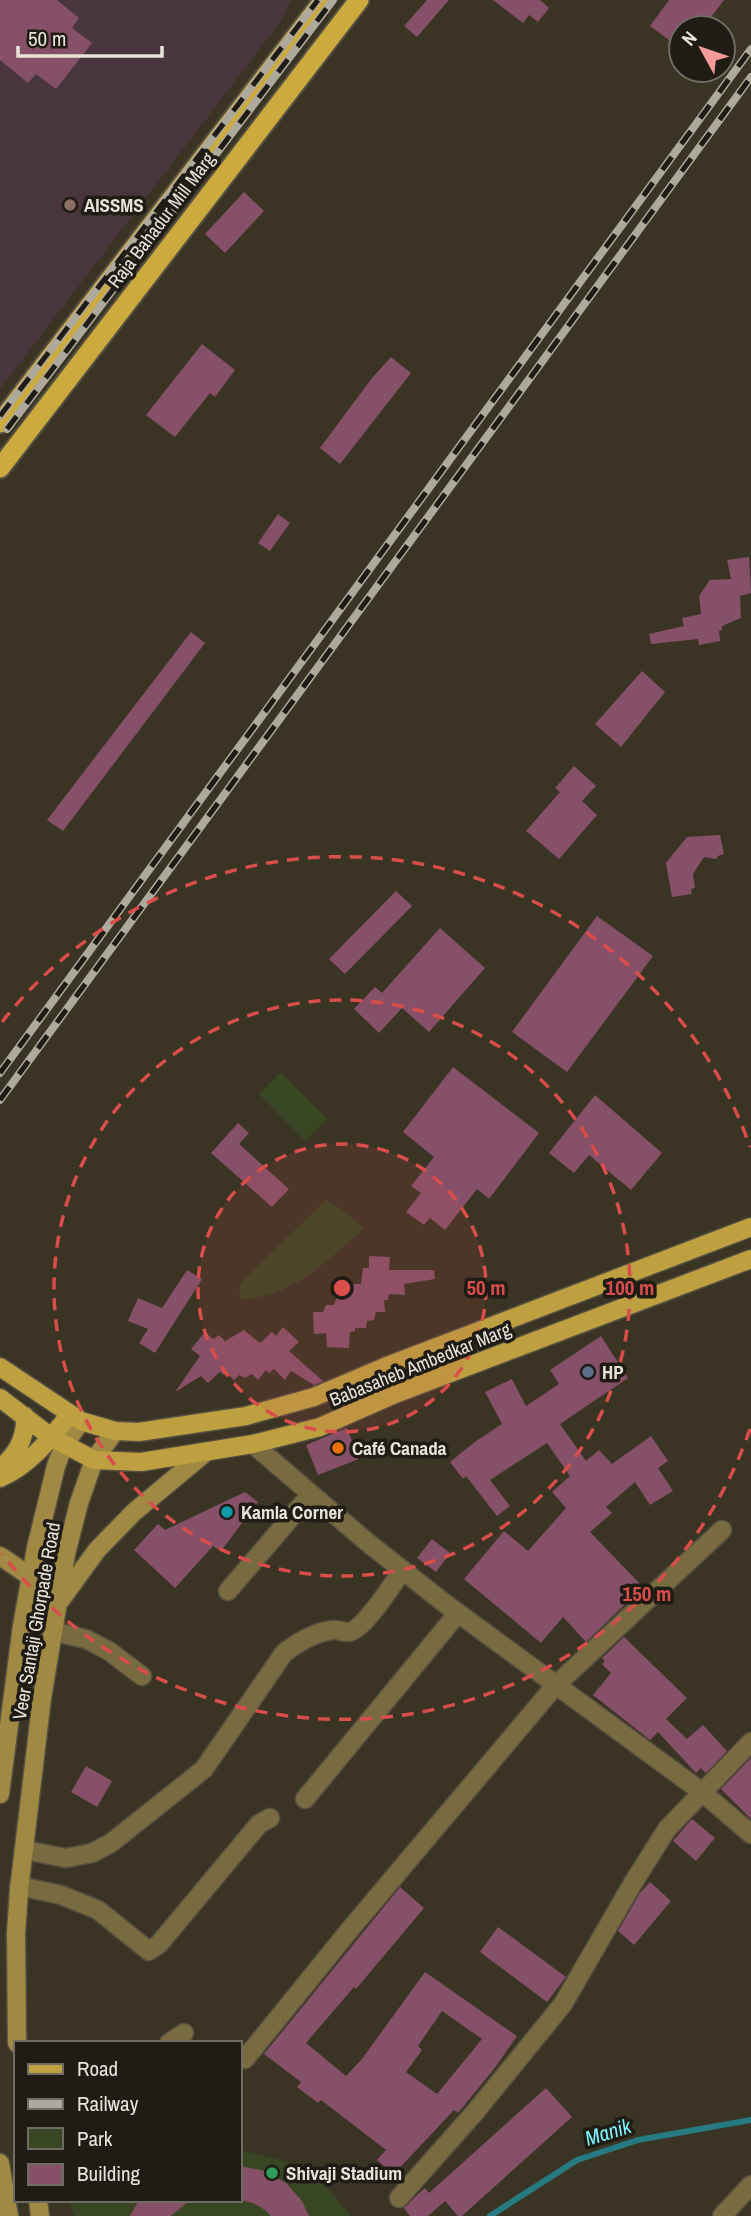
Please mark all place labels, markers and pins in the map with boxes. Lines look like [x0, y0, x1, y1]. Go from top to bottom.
place label: AISSMS [84, 192, 144, 218]
marker: AISSMS [62, 197, 78, 213]
centre of rings [330, 1276, 354, 1300]
place label: HP [602, 1359, 624, 1385]
marker: HP [580, 1364, 596, 1380]
place label: Café Canada [352, 1435, 447, 1461]
marker: Café Canada [330, 1440, 346, 1456]
place label: Kamla Corner [241, 1499, 343, 1525]
marker: Kamla Corner [219, 1504, 235, 1520]
place label: Shivaji Stadium [286, 2160, 402, 2186]
marker: Shivaji Stadium [264, 2165, 280, 2181]

